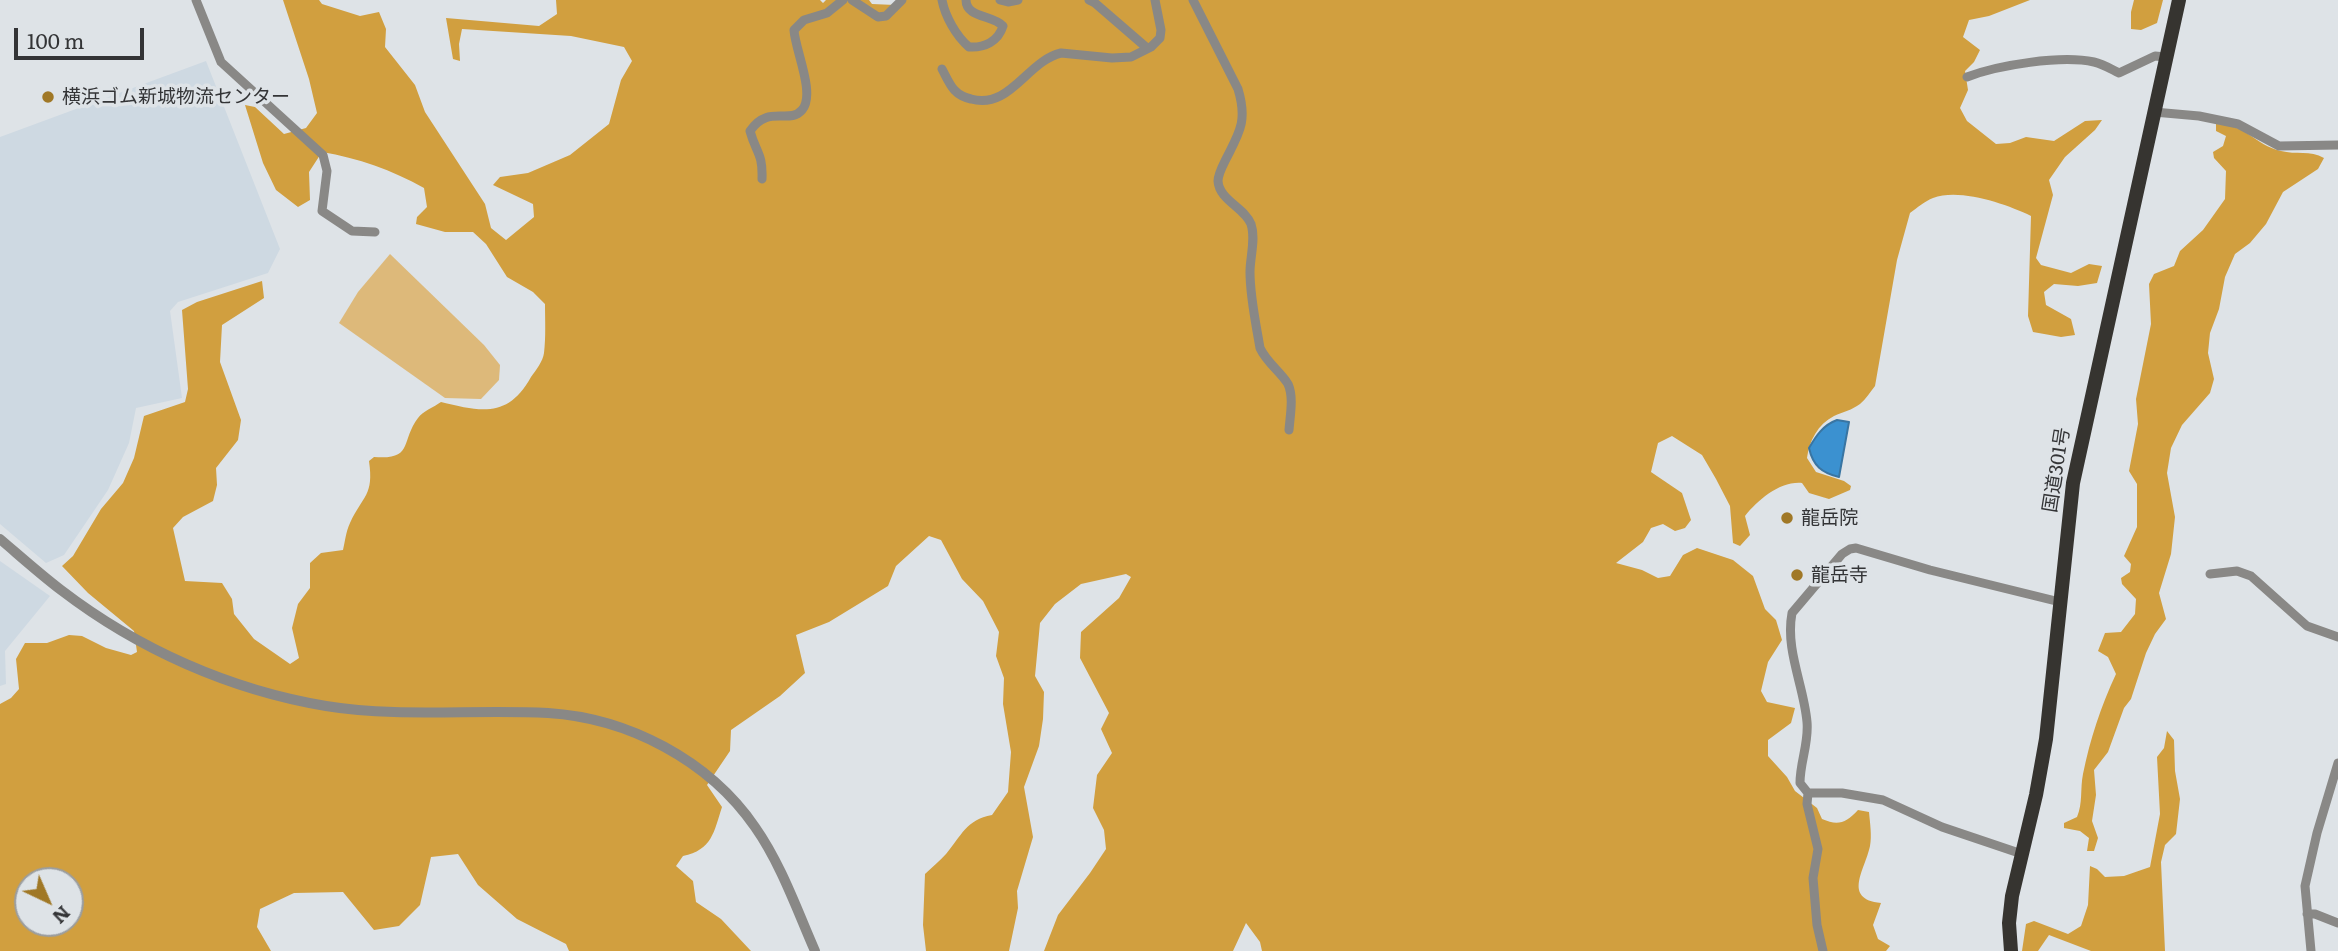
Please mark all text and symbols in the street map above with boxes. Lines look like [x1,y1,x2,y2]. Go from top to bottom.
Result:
scale bar [18,14,147,58]
text: 100 m [27,24,84,55]
place label: 横浜ゴム新城物流センター [62,86,290,108]
marker: 横浜ゴム新城物流センター [40,89,56,105]
street label: 国道301号 [2039,426,2075,514]
place label: 龍岳院 [1801,507,1858,529]
marker: 龍岳院 [1779,510,1795,526]
place label: 龍岳寺 [1811,564,1868,586]
marker: 龍岳寺 [1789,567,1805,583]
north arrow [14,867,84,937]
text: N [47,900,78,931]

